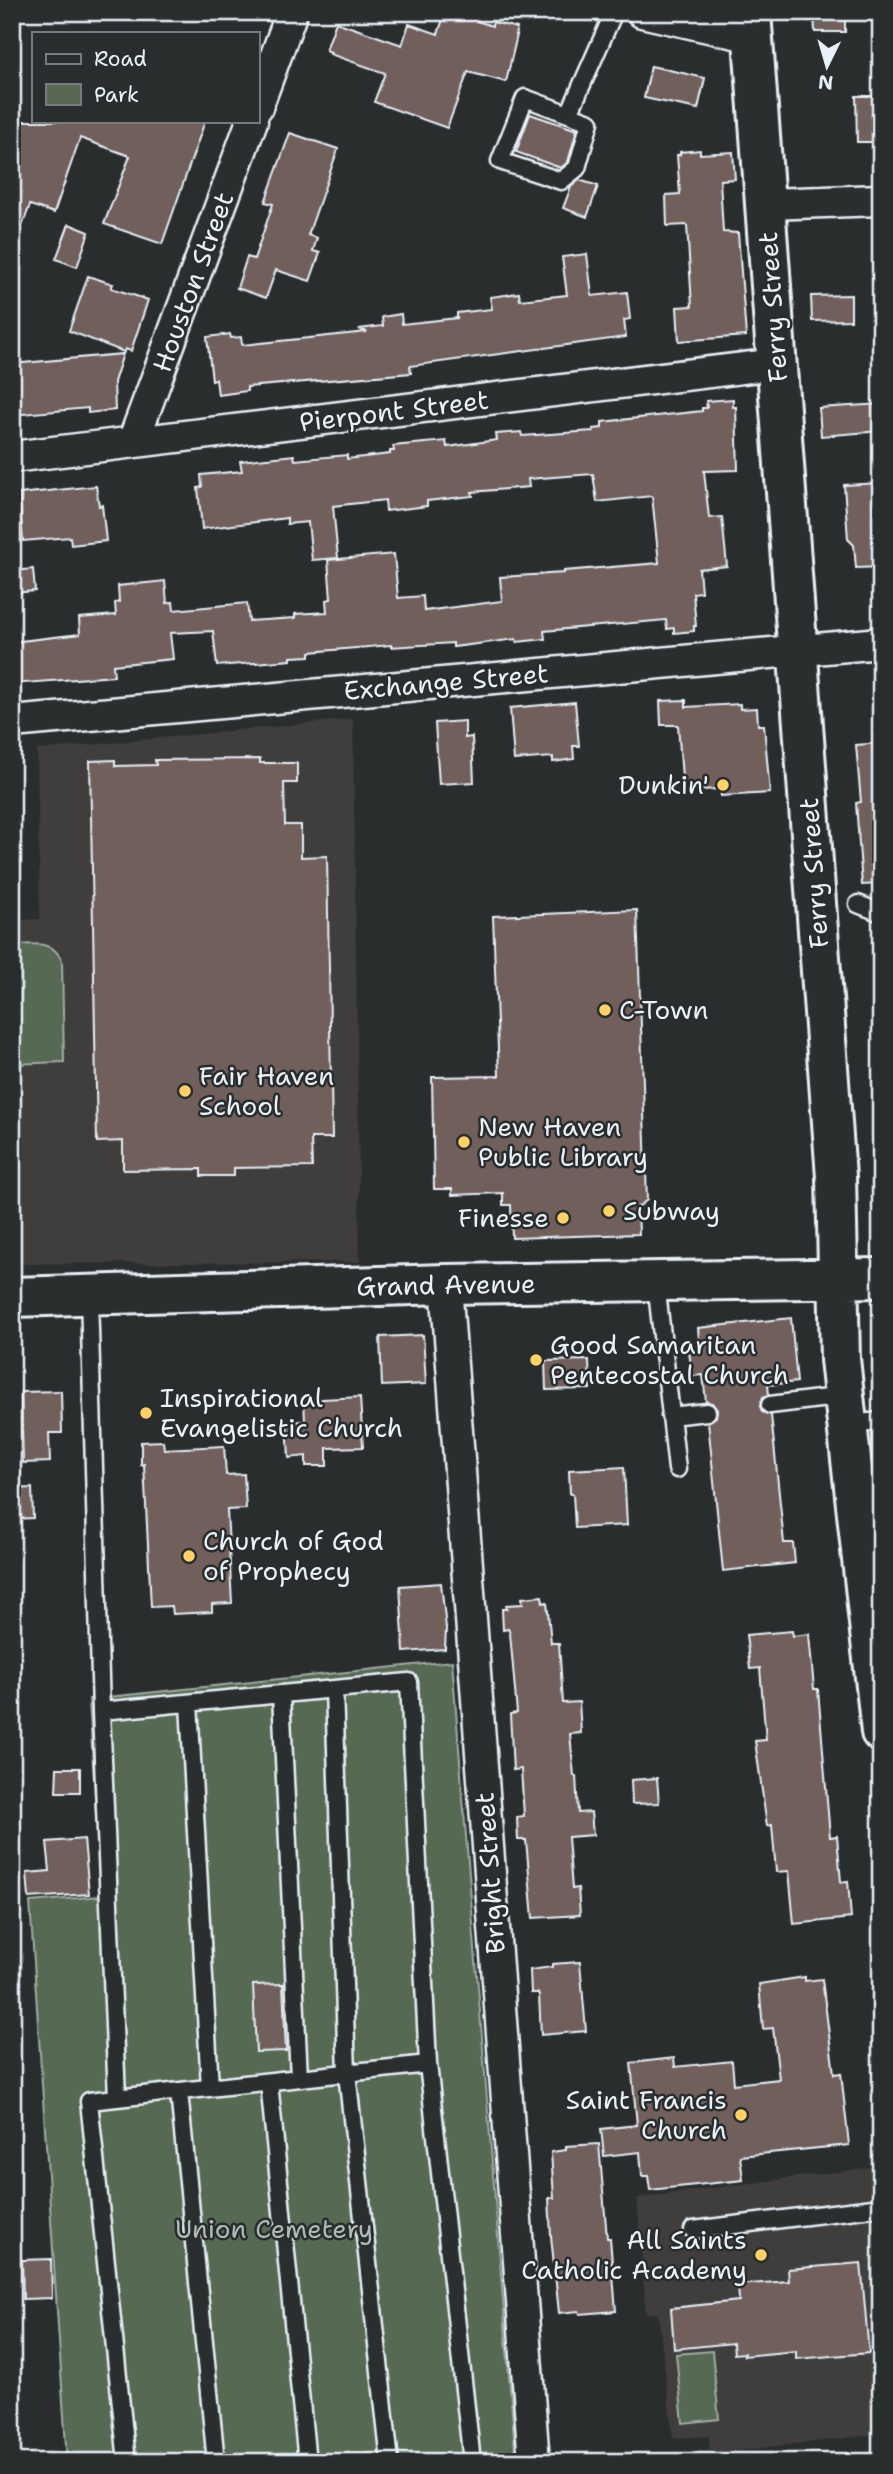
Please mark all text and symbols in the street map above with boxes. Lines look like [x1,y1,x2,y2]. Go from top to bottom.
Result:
legend [32,32,259,122]
north arrow [792,32,862,102]
text: Road [94,45,147,73]
text: N [817,69,834,96]
text: Park [94,81,139,109]
street label: Houston Street [144,187,241,377]
street label: Ferry Street [750,231,795,384]
street label: Pierpont Street [297,382,491,439]
street label: Exchange Street [342,655,550,708]
place label: Dunkin' [619,767,709,802]
marker: Dunkin' [715,777,731,793]
street label: Ferry Street [791,797,836,950]
place label: C-Town [619,992,708,1027]
marker: C-Town [597,1002,613,1018]
place label: Fair Haven School [199,1058,334,1123]
marker: Fair Haven School [177,1083,193,1099]
place label: New Haven Public Library [478,1109,648,1174]
marker: New Haven Public Library [456,1134,472,1150]
place label: Subway [623,1193,720,1228]
place label: Finesse [458,1200,549,1235]
marker: Subway [601,1203,617,1219]
marker: Finesse [555,1210,571,1226]
street label: Grand Avenue [356,1265,536,1304]
place label: Good Samaritan Pentecostal Church [550,1327,789,1392]
marker: Good Samaritan Pentecostal Church [528,1352,544,1368]
place label: Inspirational Evangelistic Church [160,1380,403,1445]
marker: Inspirational Evangelistic Church [138,1405,154,1421]
place label: Church of God of Prophecy [203,1523,384,1588]
marker: Church of God of Prophecy [181,1548,197,1564]
street label: Bright Street [466,1791,513,1955]
place label: Saint Francis Church [566,2082,727,2147]
marker: Saint Francis Church [733,2107,749,2123]
park label: Union Cemetery [175,2211,373,2246]
place label: All Saints Catholic Academy [521,2222,747,2287]
marker: All Saints Catholic Academy [753,2247,769,2263]

